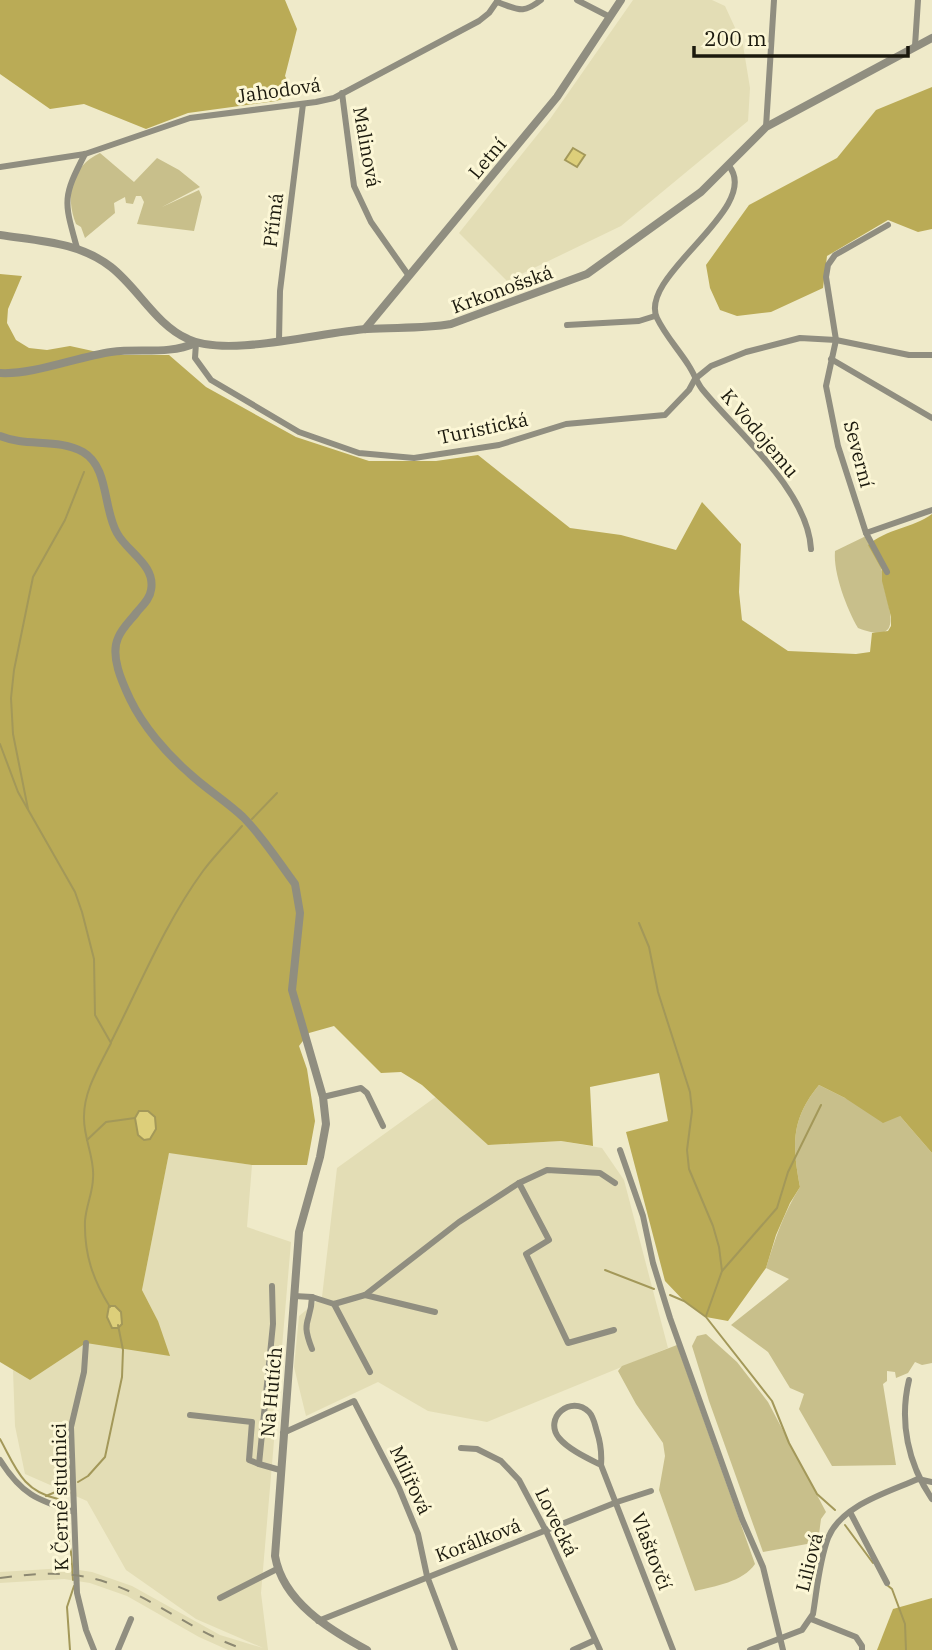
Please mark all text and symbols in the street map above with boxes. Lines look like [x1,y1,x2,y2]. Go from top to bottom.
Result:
scale bar [694,14,908,58]
text: 200 m [704,24,767,52]
street label: Jahodová [236,72,322,108]
street label: Malinová [348,105,386,189]
street label: Letní [463,133,511,183]
street label: Přímá [258,191,288,249]
street label: Krkonošská [448,260,556,318]
street label: K Vodojemu [716,384,804,482]
street label: Turistická [436,407,530,449]
street label: Severní [839,418,879,490]
street label: Na Hutích [255,1346,287,1438]
street label: K Černé studnici [47,1423,73,1571]
street label: Milířová [385,1442,437,1518]
street label: Lovecká [530,1484,584,1560]
street label: Vlaštovčí [626,1509,678,1593]
street label: Korálková [432,1513,524,1567]
street label: Liliová [790,1530,828,1594]

